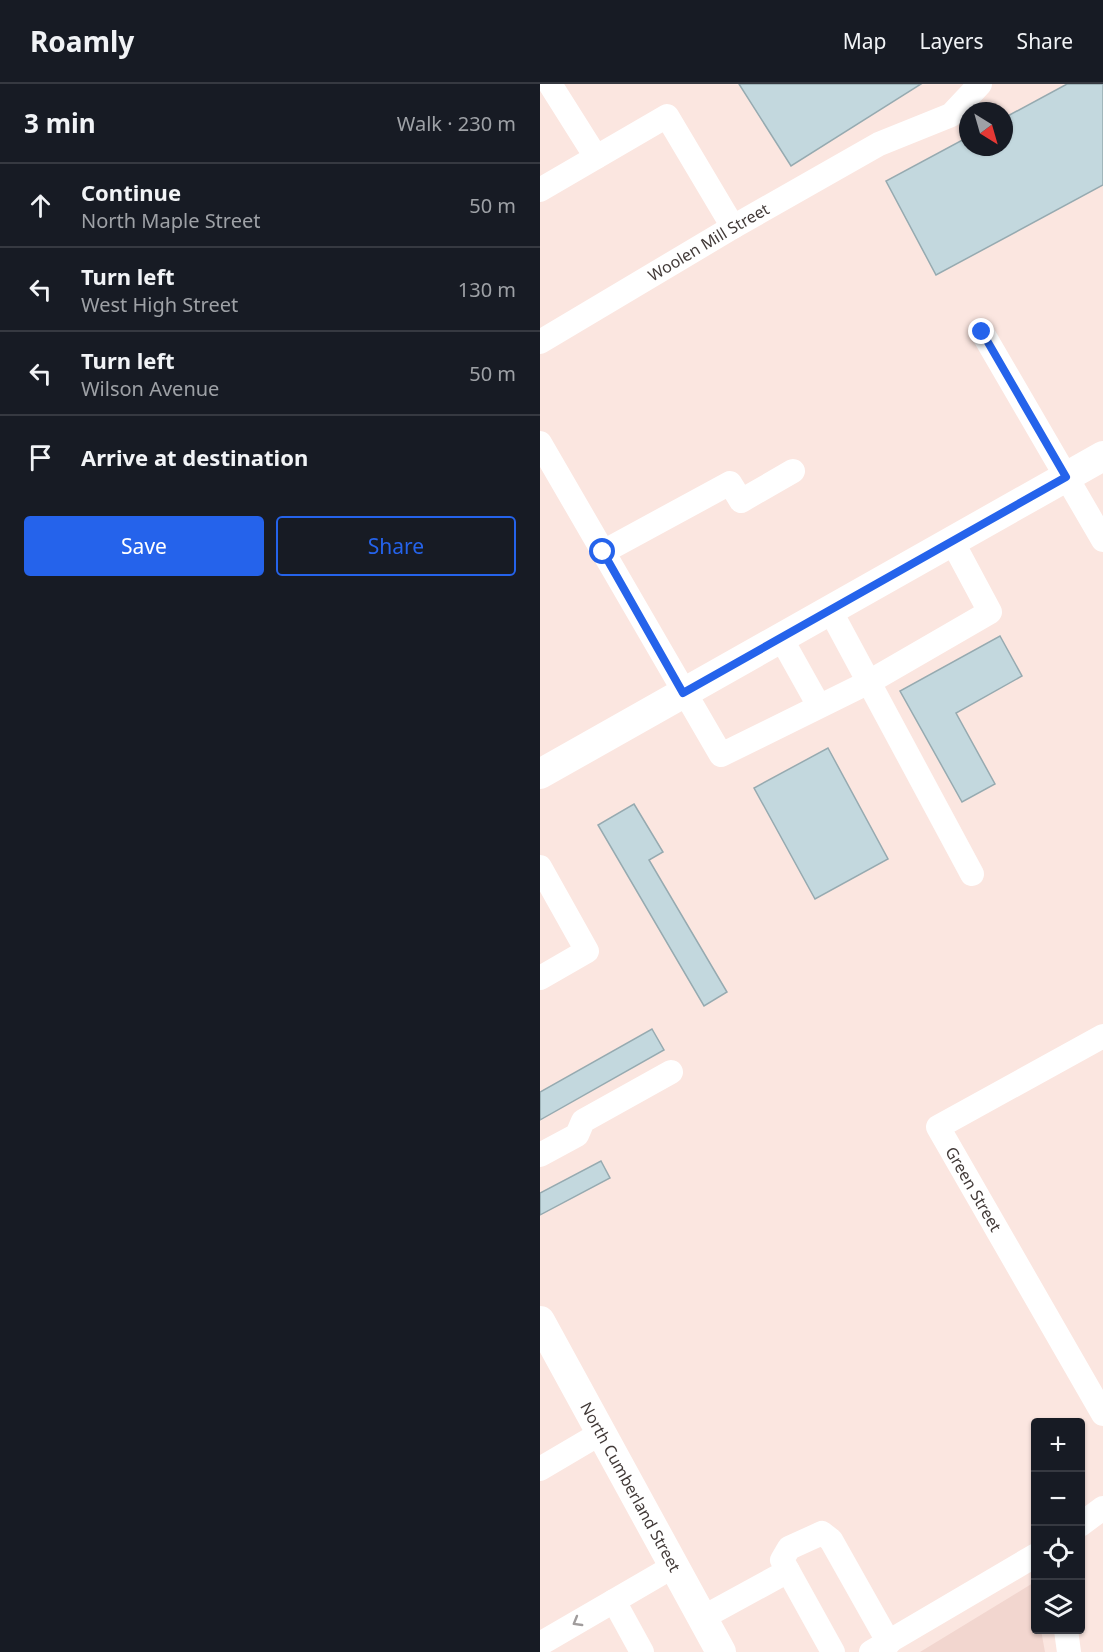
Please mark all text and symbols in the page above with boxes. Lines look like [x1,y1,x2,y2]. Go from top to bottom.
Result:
text: Roamly [30,22,134,60]
text: Map [843,27,887,55]
text: Layers [920,27,984,55]
text: Share [1017,27,1073,55]
north arrow [959,102,1013,156]
text: 3 min [24,105,96,141]
text: Walk · 230 m [397,110,516,137]
text: Continue [81,177,181,207]
icon: ahead [24,189,57,222]
text: 50 m [469,192,516,219]
street label: Woolen Mill Street [644,198,773,286]
text: North Maple Street [81,207,260,234]
text: Turn left [81,261,175,291]
icon: left [24,273,57,306]
text: 130 m [458,276,516,303]
text: West High Street [81,291,238,318]
route end [968,318,994,344]
text: Turn left [81,345,175,375]
icon: left [24,357,57,390]
text: 50 m [469,360,516,387]
text: Wilson Avenue [81,375,219,402]
icon: arrive [24,441,57,474]
text: Arrive at destination [81,442,308,472]
button: Save [24,516,264,576]
button: Share [276,516,516,576]
route start [589,538,615,564]
street label: Green Street [941,1142,1007,1236]
street label: North Cumberland Street [575,1398,686,1576]
map controls [1031,1418,1085,1634]
button: + [1031,1418,1085,1472]
button: − [1031,1472,1085,1526]
button: locate [1031,1526,1085,1580]
button: layers [1031,1580,1085,1634]
one-way arrow [573,1615,583,1627]

